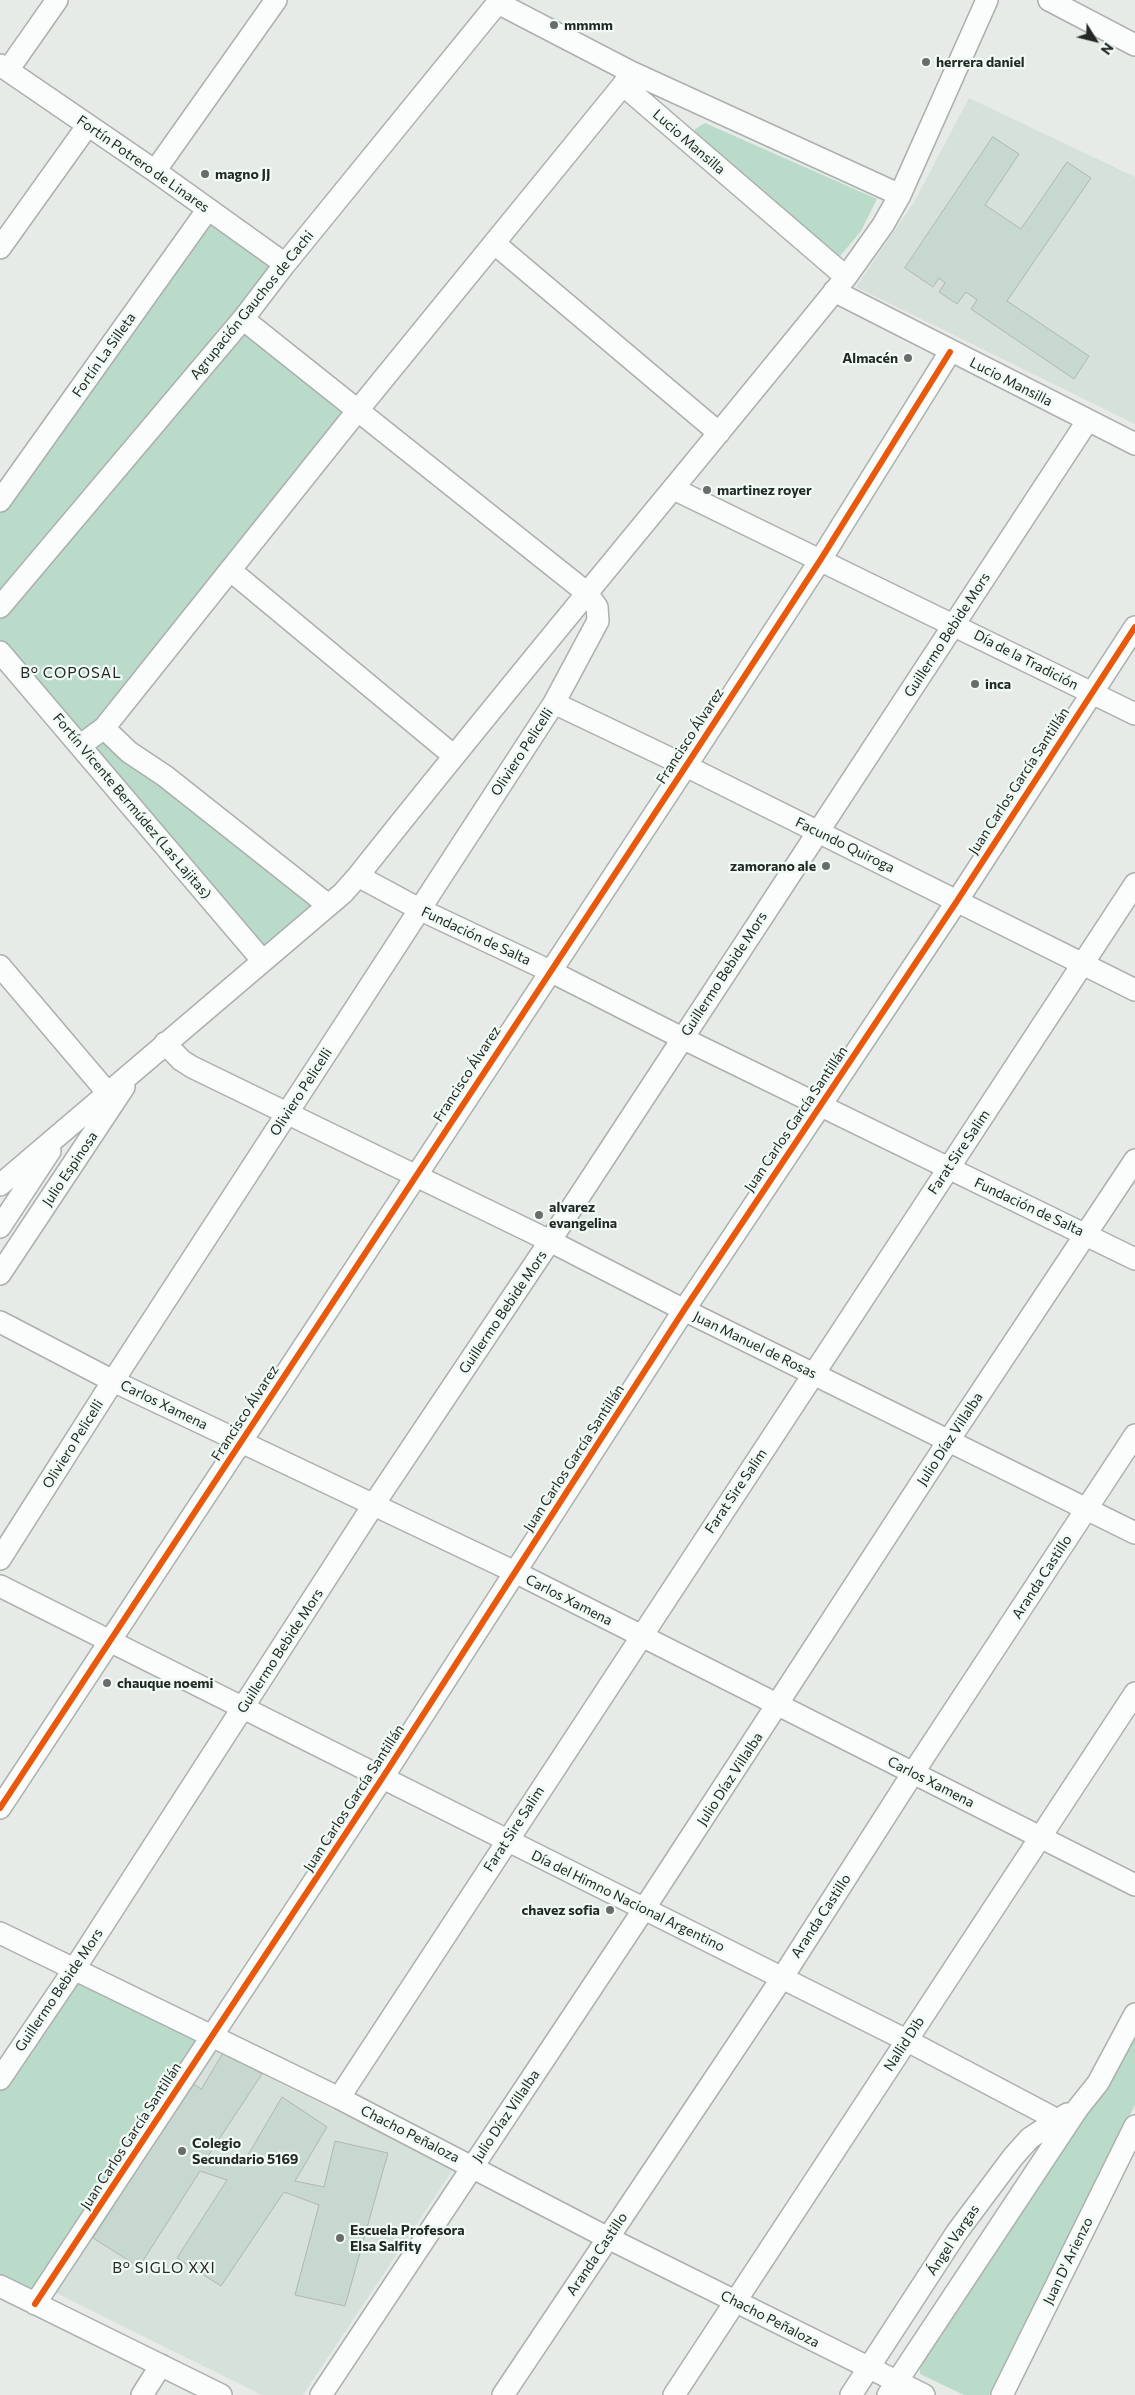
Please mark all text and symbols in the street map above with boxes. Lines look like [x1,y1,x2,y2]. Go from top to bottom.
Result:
north arrow [1070,15,1120,65]
place label: mmmm [564,17,613,33]
marker: mmmm [548,19,560,31]
text: N [1098,40,1118,58]
place label: herrera daniel [936,54,1025,70]
marker: herrera daniel [920,56,932,68]
street label: Lucio Mansilla [649,106,729,178]
street label: Fortín Potrero de Linares [74,112,212,216]
place label: magno JJ [215,166,270,182]
marker: magno JJ [199,168,211,180]
street label: Agrupación Gauchos de Cachi [187,227,317,383]
street label: Fortín La Silleta [69,310,139,400]
place label: Almacén [842,350,898,366]
marker: Almacén [902,352,914,364]
street label: Lucio Mansilla [967,354,1055,410]
place label: martinez royer [717,482,812,498]
marker: martinez royer [701,484,713,496]
street label: Guillermo Bebide Mors [900,570,994,700]
street label: Día de la Tradición [971,626,1081,694]
district label: B° COPOSAL [19,664,123,682]
place label: inca [985,676,1011,692]
marker: inca [969,678,981,690]
street label: Francisco Álvarez [653,685,727,787]
street label: Juan Carlos García Santillán [965,704,1073,858]
street label: Oliviero Pelicelli [487,705,557,799]
street label: Fortín Vicente Bermúdez (Las Lajitas) [49,710,215,902]
street label: Facundo Quiroga [793,814,897,876]
place label: zamorano ale [730,858,816,874]
marker: zamorano ale [820,860,832,872]
street label: Fundación de Salta [419,903,533,969]
street label: Guillermo Bebide Mors [677,909,771,1039]
street label: Francisco Álvarez [430,1023,504,1125]
street label: Juan Carlos García Santillán [741,1043,851,1195]
street label: Oliviero Pelicelli [266,1045,336,1139]
street label: Farat Sire Salim [925,1107,993,1197]
street label: Julio Espinosa [39,1128,101,1210]
street label: Fundación de Salta [972,1174,1086,1240]
place label: alvarez evangelina [549,1199,617,1232]
marker: alvarez evangelina [533,1209,545,1221]
street label: Guillermo Bebide Mors [456,1247,550,1377]
street label: Juan Manuel de Rosas [691,1308,819,1382]
street label: Francisco Álvarez [208,1362,282,1464]
street label: Carlos Xamena [118,1377,210,1433]
street label: Juan Carlos García Santillán [520,1381,628,1535]
street label: Julio Díaz Villalba [914,1389,986,1489]
street label: Oliviero Pelicelli [39,1397,107,1491]
street label: Farat Sire Salim [702,1446,770,1536]
street label: Aranda Castillo [1009,1532,1075,1622]
street label: Carlos Xamena [523,1571,615,1629]
street label: Guillermo Bebide Mors [233,1586,327,1716]
place label: chauque noemi [117,1675,213,1691]
marker: chauque noemi [101,1677,113,1689]
street label: Juan Carlos García Santillán [300,1721,408,1875]
street label: Julio Díaz Villalba [694,1729,766,1829]
street label: Carlos Xamena [885,1753,977,1811]
street label: Farat Sire Salim [480,1783,548,1875]
street label: Día del Himno Nacional Argentino [529,1847,727,1955]
street label: Aranda Castillo [788,1871,854,1961]
place label: chavez sofia [522,1902,600,1918]
marker: chavez sofia [604,1904,616,1916]
street label: Guillermo Bebide Mors [12,1925,106,2055]
street label: Nallid Dib [880,2014,928,2074]
street label: Juan Carlos García Santillán [77,2059,185,2213]
street label: Julio Díaz Villalba [469,2067,543,2165]
street label: Chacho Peñaloza [358,2102,462,2166]
place label: Colegio Secundario 5169 [192,2135,298,2168]
marker: Colegio Secundario 5169 [176,2145,188,2157]
street label: Ángel Vargas [923,2201,983,2279]
street label: Aranda Castillo [563,2209,631,2299]
street label: Juan D' Arienzo [1040,2214,1096,2308]
place label: Escuela Profesora Elsa Salfity [350,2222,465,2254]
marker: Escuela Profesora Elsa Salfity [334,2232,346,2244]
district label: B° SIGLO XXI [111,2259,217,2277]
street label: Chacho Peñaloza [718,2287,822,2351]

